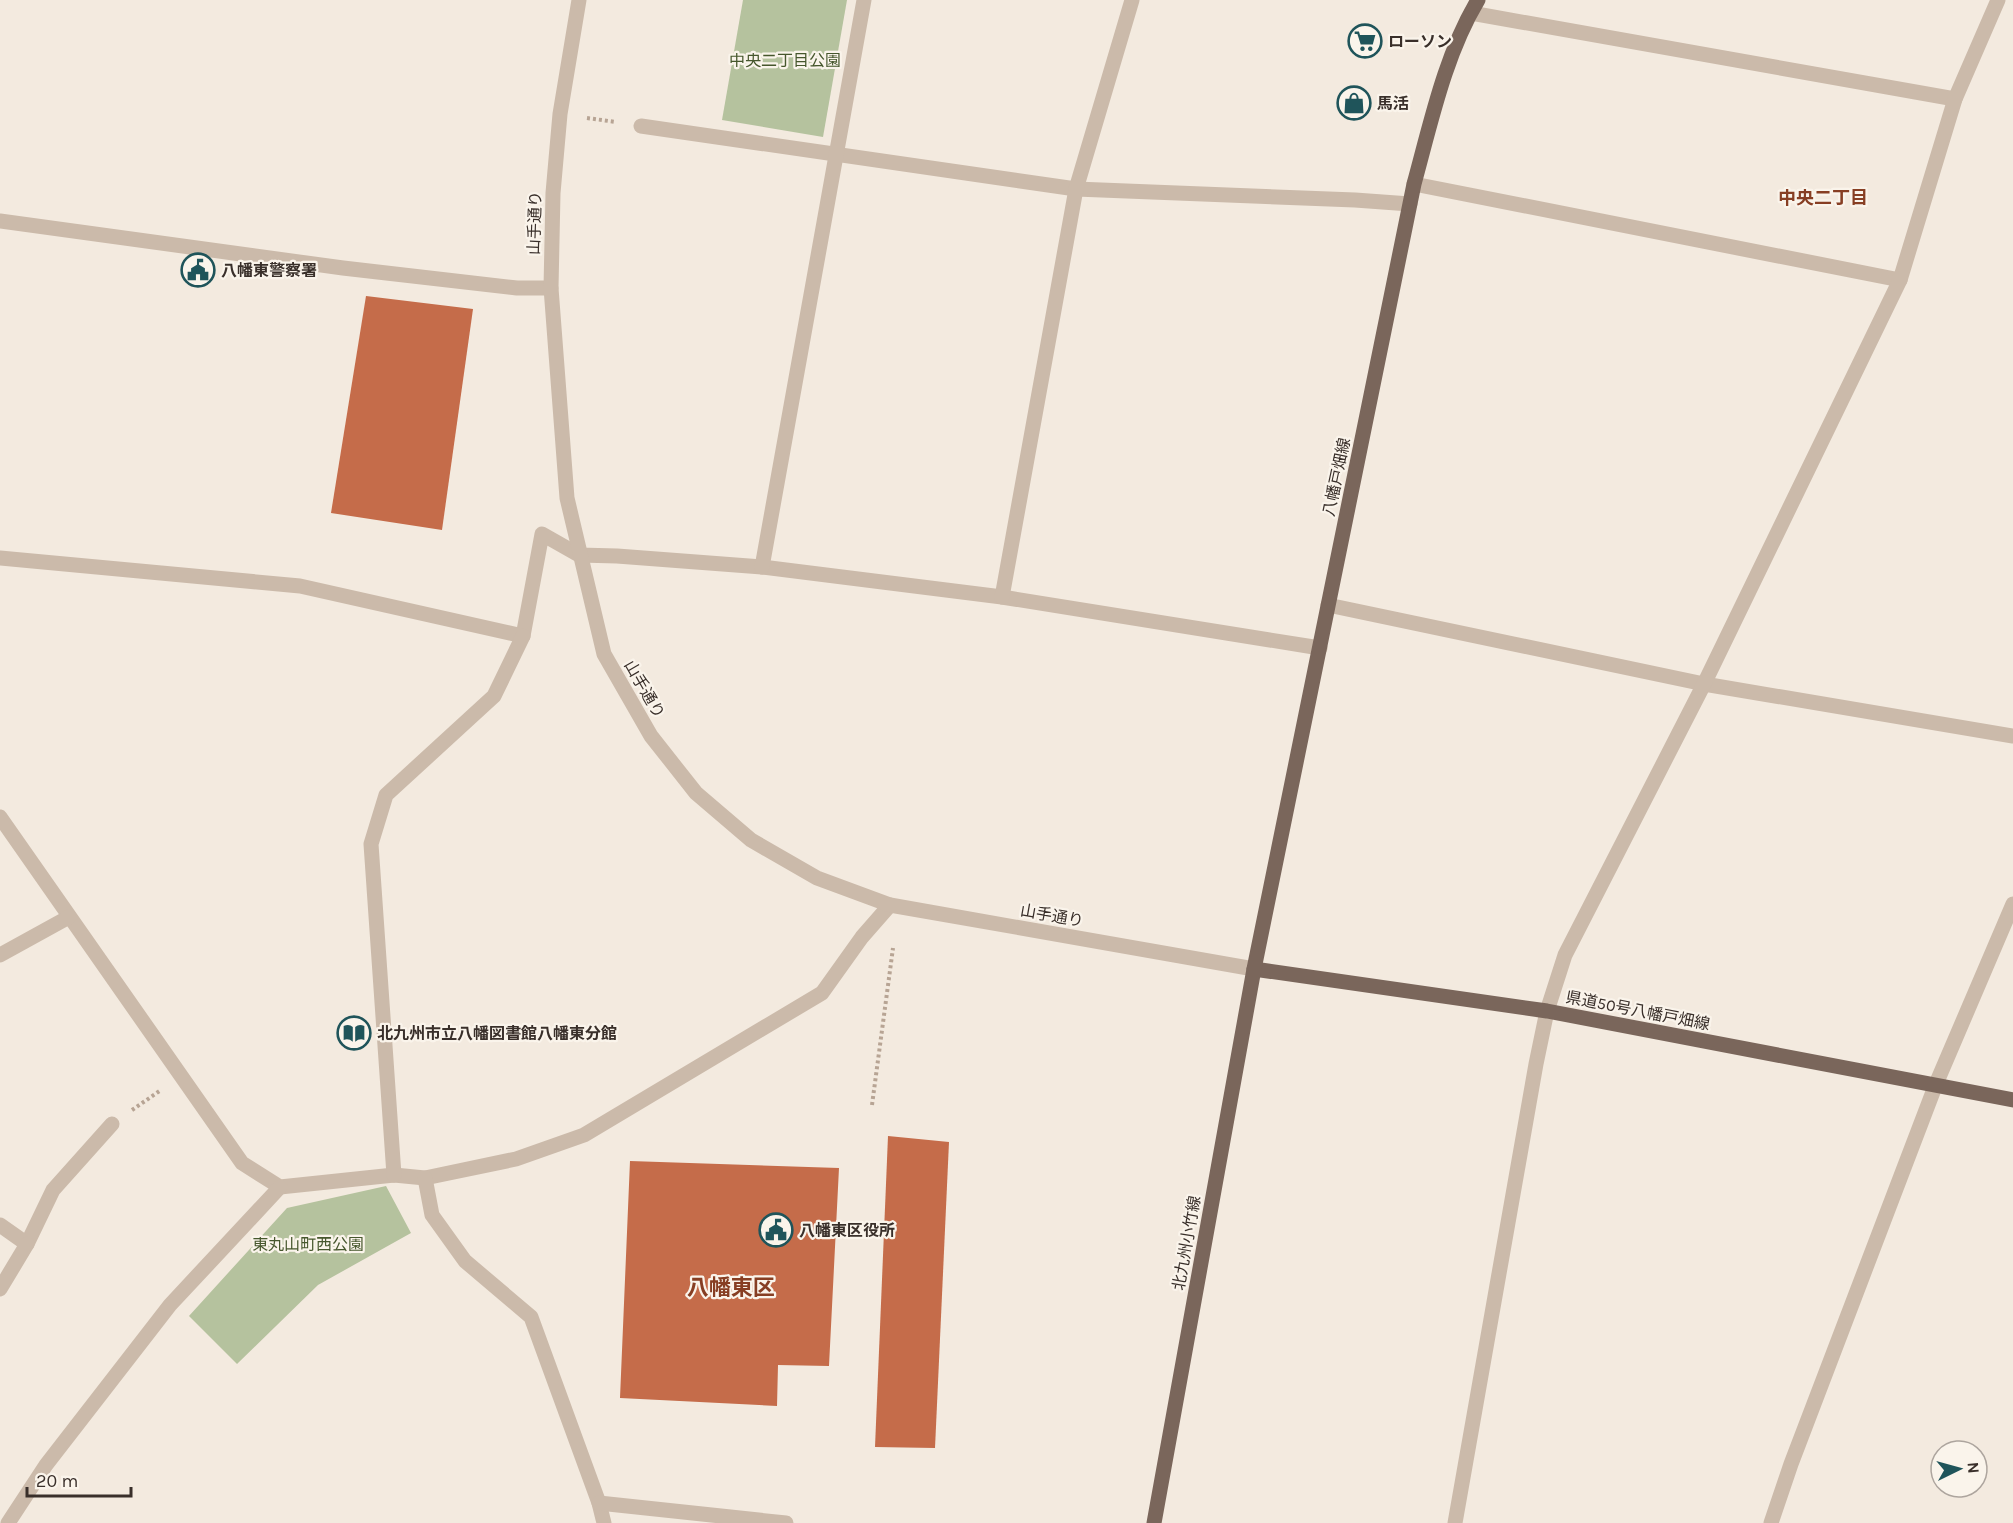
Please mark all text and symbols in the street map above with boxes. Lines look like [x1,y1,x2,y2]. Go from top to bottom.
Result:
supermarket icon: ローソン [1347,23,1383,59]
place label: ローソン [1388,32,1452,51]
park label: 中央二丁目公園 [729,51,841,70]
shop icon: 馬活 [1336,85,1372,121]
place label: 馬活 [1377,94,1409,113]
district label: 中央二丁目 [1778,187,1868,209]
street label: 山手通り [524,191,545,255]
public building icon: 八幡東警察署 [180,252,216,288]
place label: 八幡東警察署 [221,261,317,280]
street label: 八幡戸畑線 [1319,436,1354,518]
street label: 山手通り [620,657,669,722]
street label: 山手通り [1019,901,1085,930]
street label: 県道50号八幡戸畑線 [1564,987,1712,1034]
library icon: 北九州市立八幡図書館八幡東分館 [336,1015,372,1051]
place label: 北九州市立八幡図書館八幡東分館 [377,1024,617,1043]
street label: 北九州小竹線 [1169,1194,1204,1292]
public building icon: 八幡東区役所 [758,1212,794,1248]
place label: 八幡東区役所 [799,1221,895,1240]
park label: 東丸山町西公園 [252,1235,364,1254]
district label: 八幡東区 [687,1275,775,1301]
north arrow [1929,1439,1989,1499]
scale bar [27,1460,130,1498]
text: N [1963,1461,1983,1474]
text: 20 m [36,1470,78,1492]

